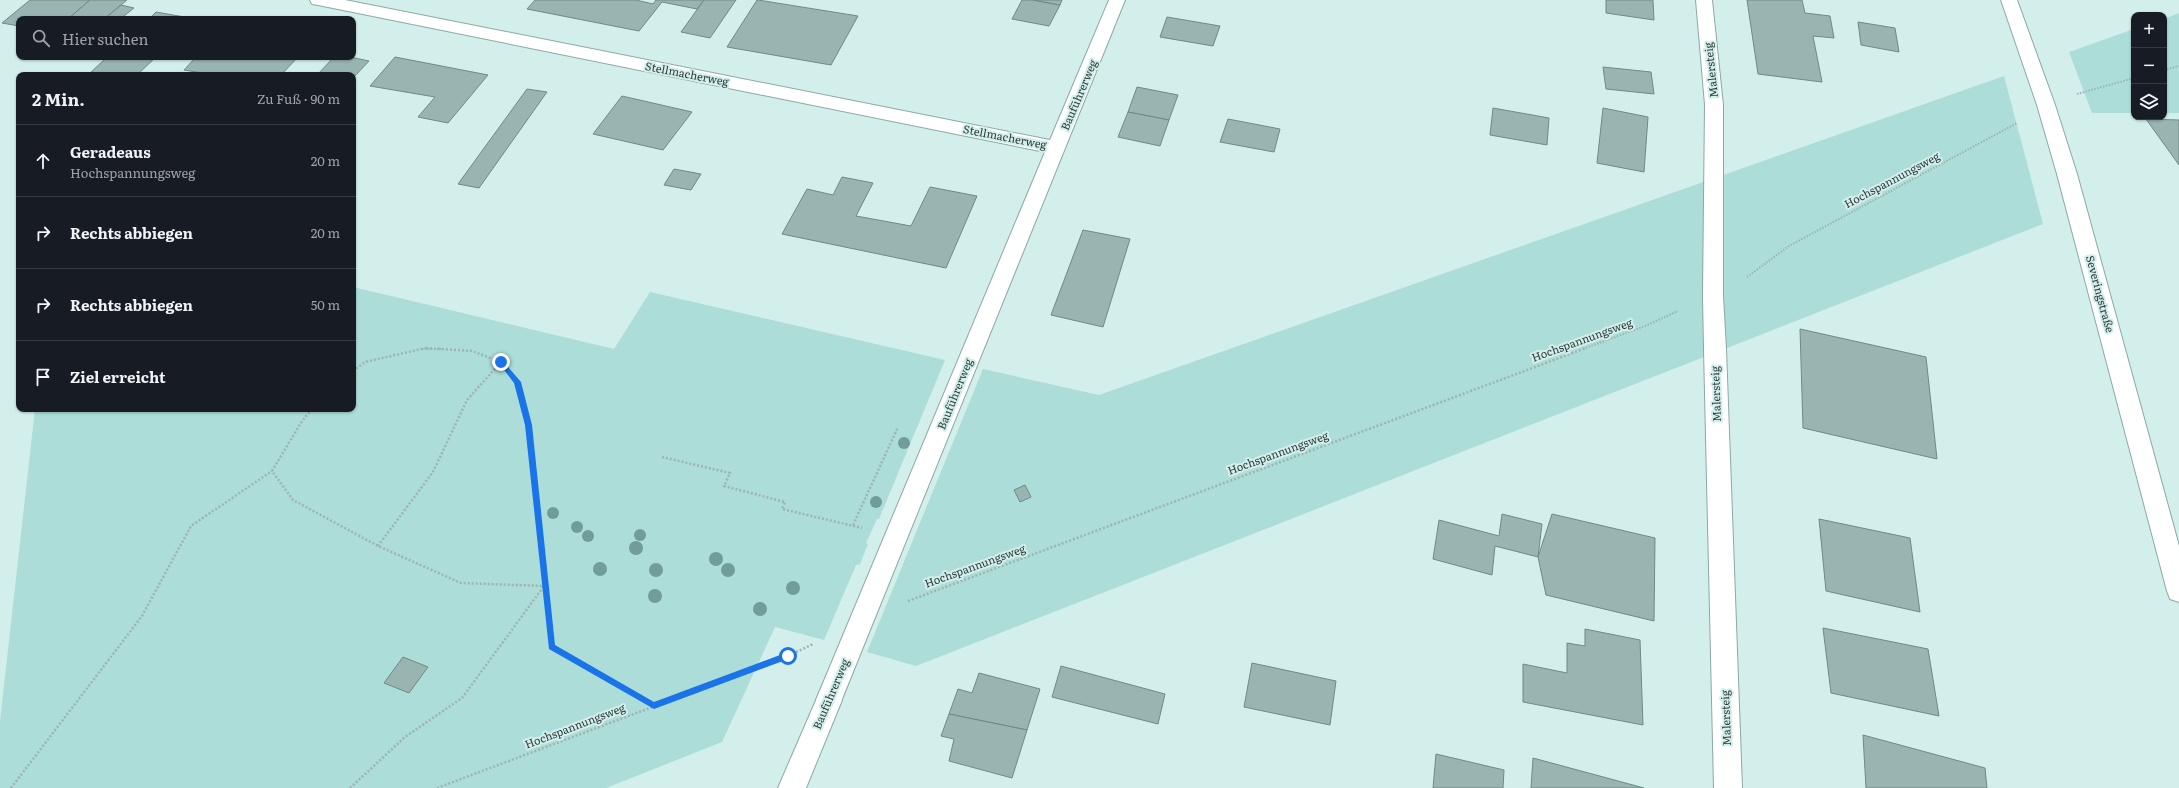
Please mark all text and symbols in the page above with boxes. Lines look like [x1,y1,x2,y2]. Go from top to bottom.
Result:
map controls [2131,12,2167,120]
button: + [2131,12,2167,48]
search box [16,16,356,60]
icon: search [30,27,52,49]
text: Hier suchen [62,27,148,50]
street label: Malersteig [1699,41,1721,99]
button: − [2131,48,2167,84]
street label: Bauführerweg [1056,56,1100,132]
street label: Stellmacherweg [644,57,731,89]
button: layers [2131,84,2167,120]
text: 2 Min. [32,86,85,111]
text: Zu Fuß · 90 m [257,89,340,108]
street label: Stellmacherweg [962,120,1049,152]
text: Geradeaus [70,140,151,163]
street label: Hochspannungsweg [1841,147,1943,211]
icon: ahead [32,150,54,172]
text: 20 m [311,151,340,170]
text: Hochspannungsweg [70,163,196,182]
text: Rechts abbiegen [70,221,193,244]
icon: right [32,222,54,244]
text: 20 m [311,223,340,242]
street label: Severingstraße [2083,253,2119,334]
text: Rechts abbiegen [70,293,193,316]
icon: right [32,294,54,316]
text: 50 m [311,295,340,314]
street label: Hochspannungsweg [1529,313,1635,365]
route end [492,353,510,371]
street label: Bauführerweg [933,355,976,432]
text: Ziel erreicht [70,365,165,388]
street label: Malersteig [1706,365,1724,422]
icon: arrive [32,366,54,388]
street label: Hochspannungsweg [1225,426,1331,478]
street label: Hochspannungsweg [922,539,1028,591]
route start [779,647,797,665]
street label: Bauführerweg [808,655,852,731]
street label: Malersteig [1716,689,1734,746]
street label: Hochspannungsweg [522,698,628,752]

